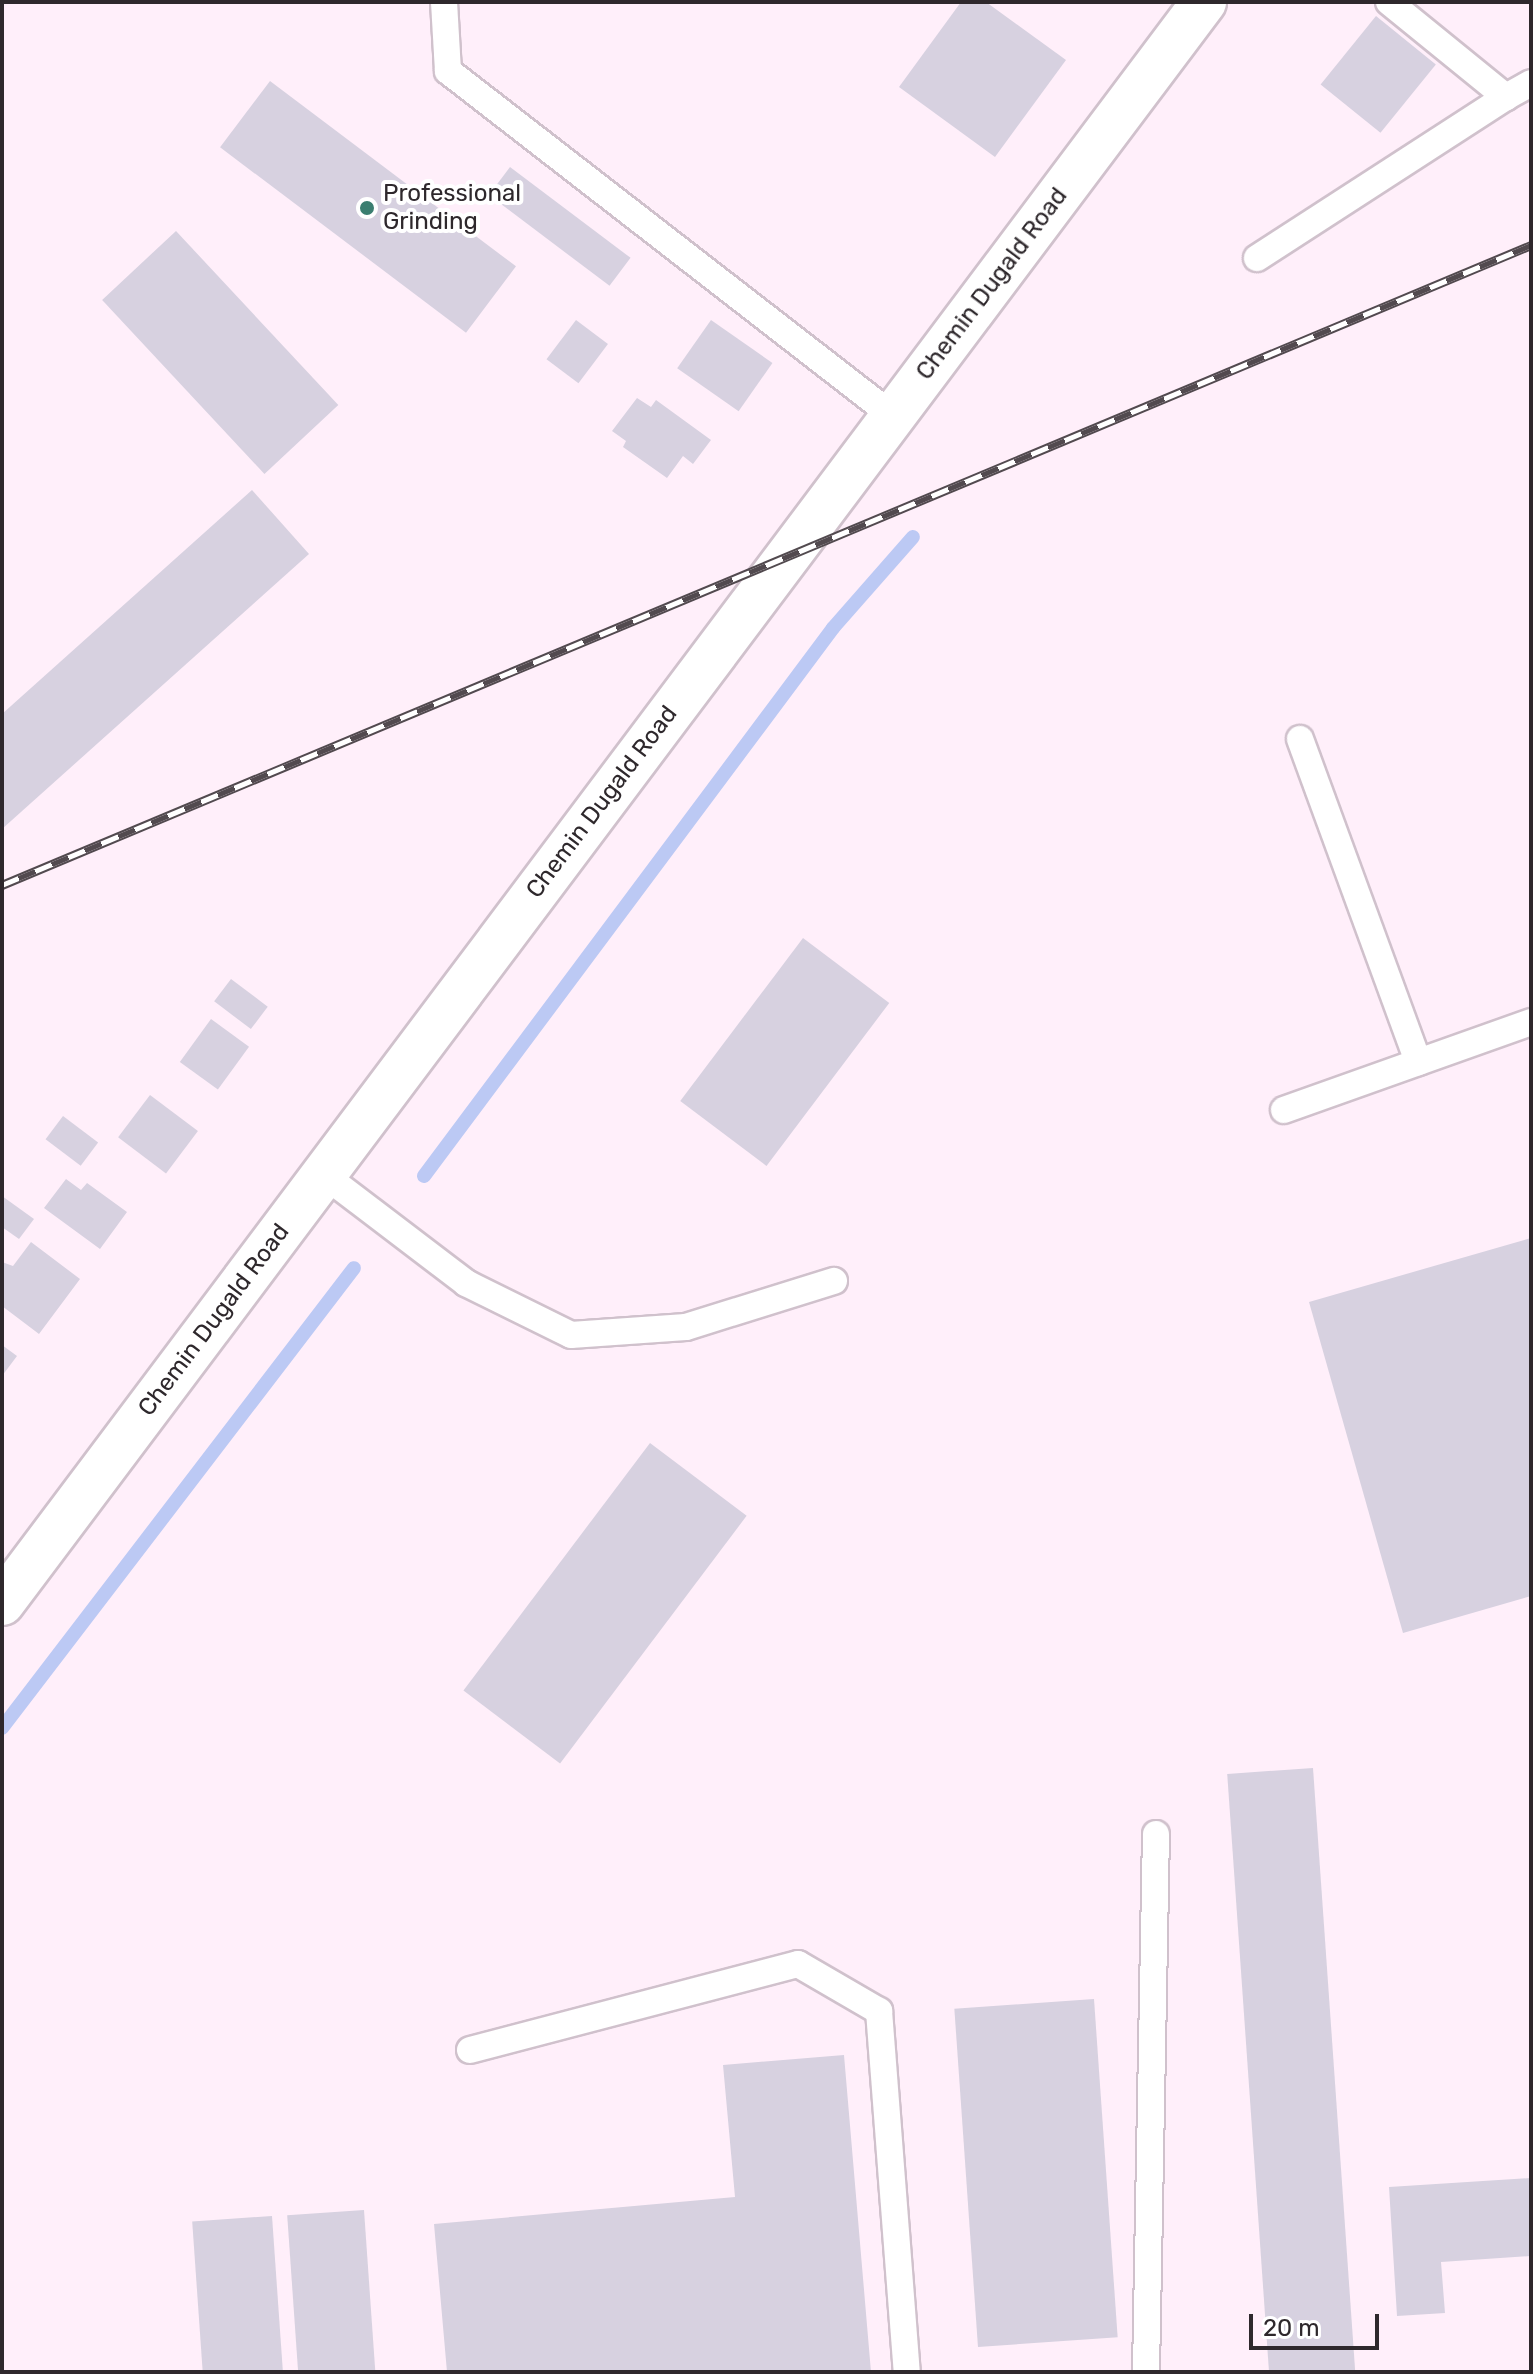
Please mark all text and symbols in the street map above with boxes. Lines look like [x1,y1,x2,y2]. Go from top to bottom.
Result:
place label: Professional Grinding [383,180,521,236]
street label: Chemin Dugald Road [910,182,1074,386]
marker: Professional Grinding [358,199,376,217]
street label: Chemin Dugald Road [520,700,684,904]
street label: Chemin Dugald Road [132,1218,296,1422]
scale bar [1253,2298,1383,2348]
text: 20 m [1263,2314,1320,2342]

